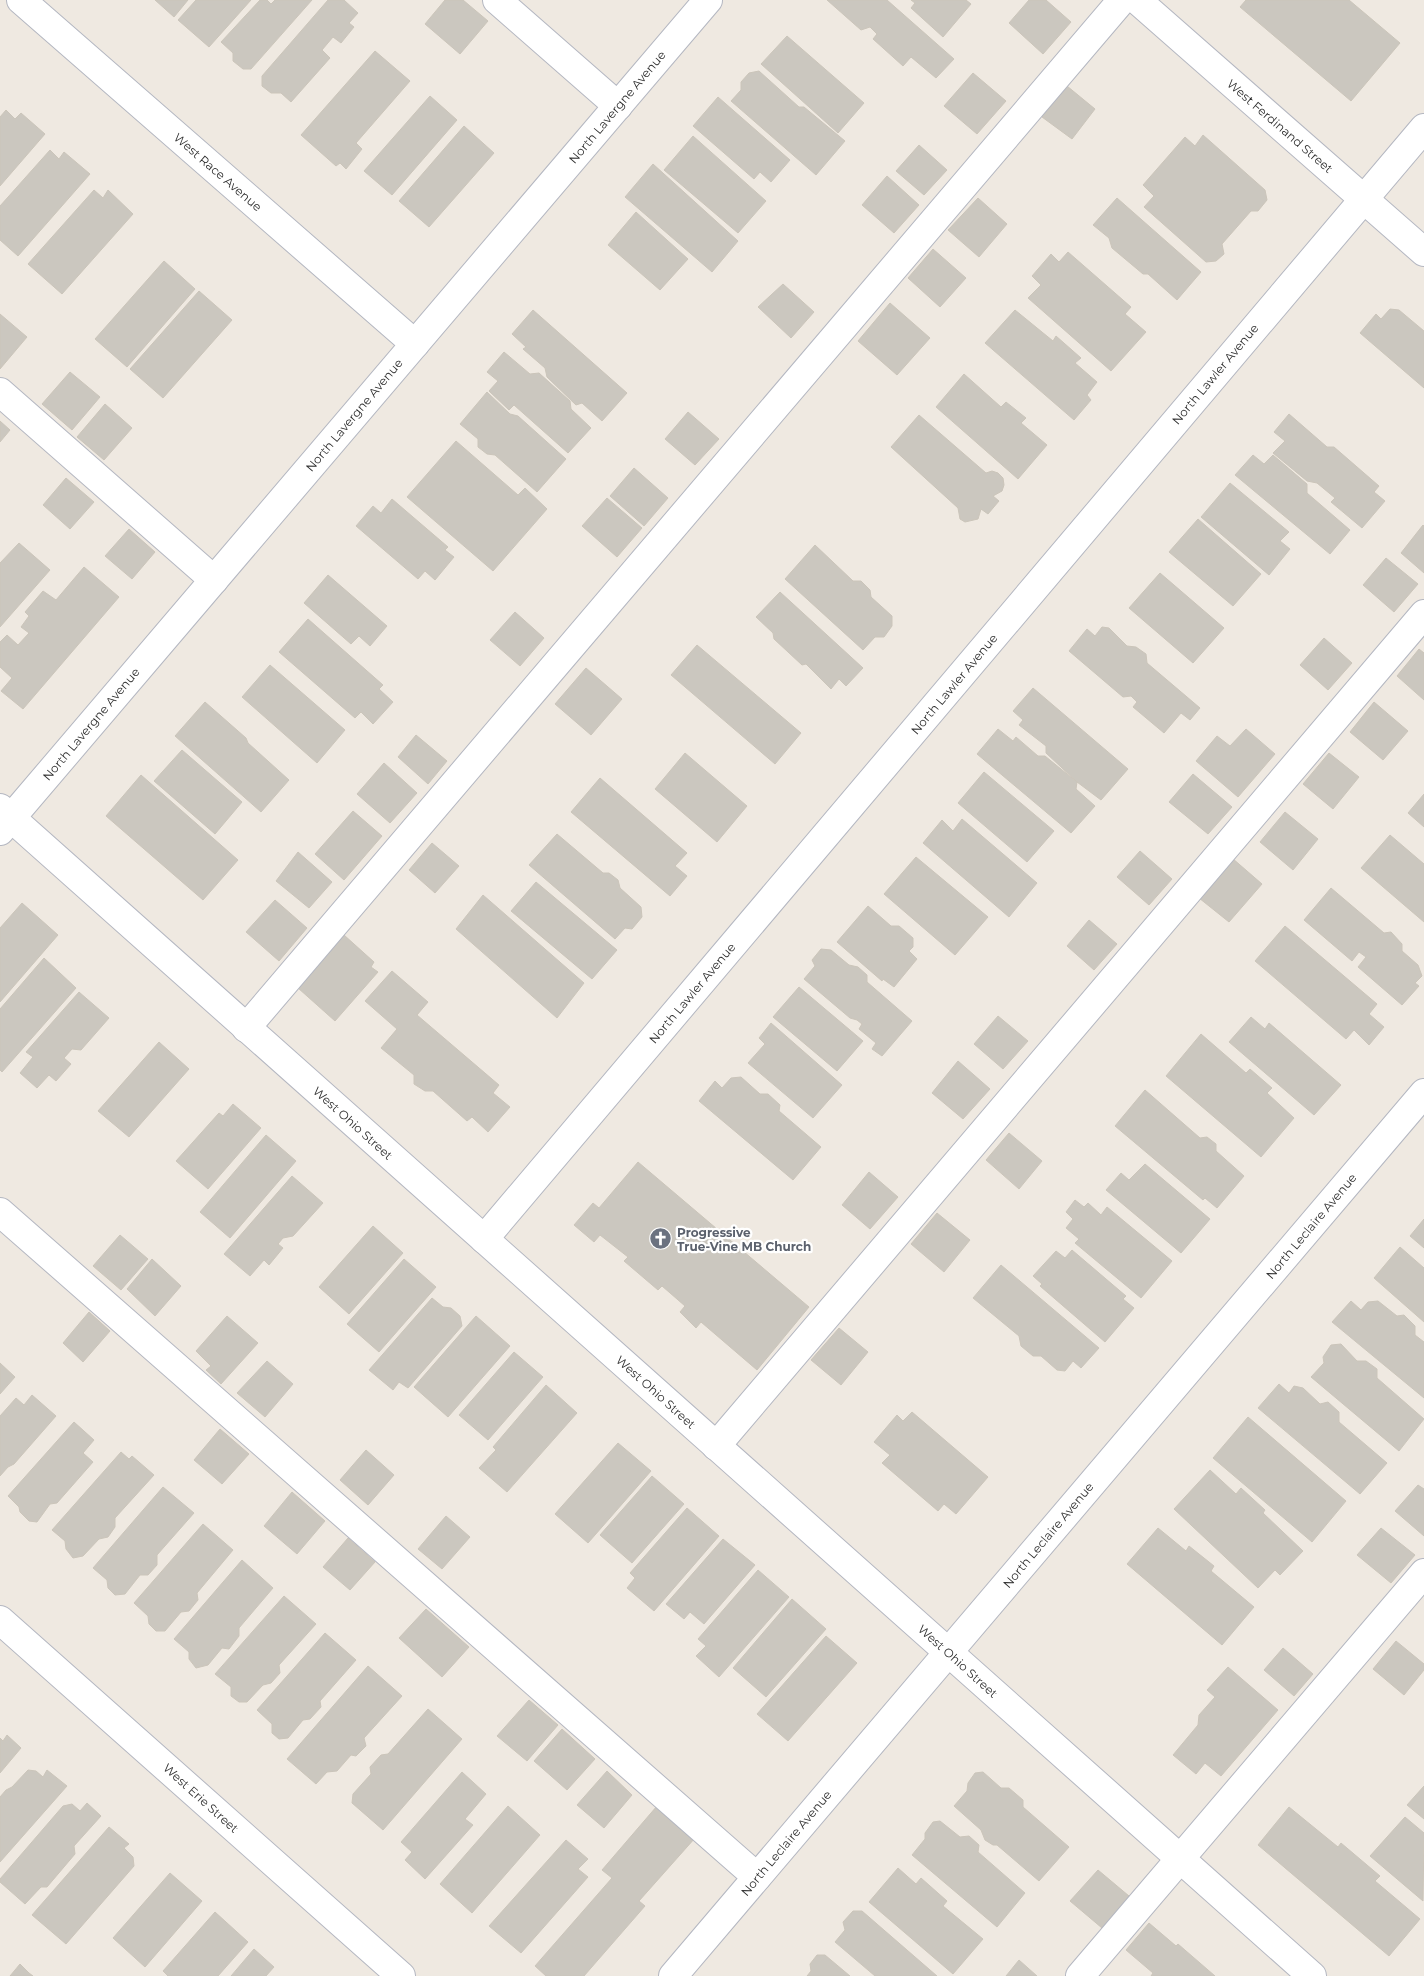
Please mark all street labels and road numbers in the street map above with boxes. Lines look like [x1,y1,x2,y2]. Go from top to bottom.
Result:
street label: North Lavergne Avenue [565,48,669,166]
street label: West Ferdinand Street [1224,76,1336,176]
street label: West Race Avenue [171,130,265,214]
street label: North Lawler Avenue [1169,321,1261,427]
street label: North Lavergne Avenue [302,356,406,474]
street label: North Lawler Avenue [908,631,1000,737]
street label: North Lavergne Avenue [39,665,143,783]
street label: North Lawler Avenue [646,940,738,1046]
street label: West Ohio Street [310,1083,396,1163]
street label: North Leclaire Avenue [1262,1170,1360,1282]
street label: West Ohio Street [613,1352,699,1432]
street label: North Leclaire Avenue [999,1479,1097,1591]
street label: West Ohio Street [915,1621,1001,1701]
street label: West Erie Street [160,1760,242,1836]
street label: North Leclaire Avenue [737,1787,835,1899]

